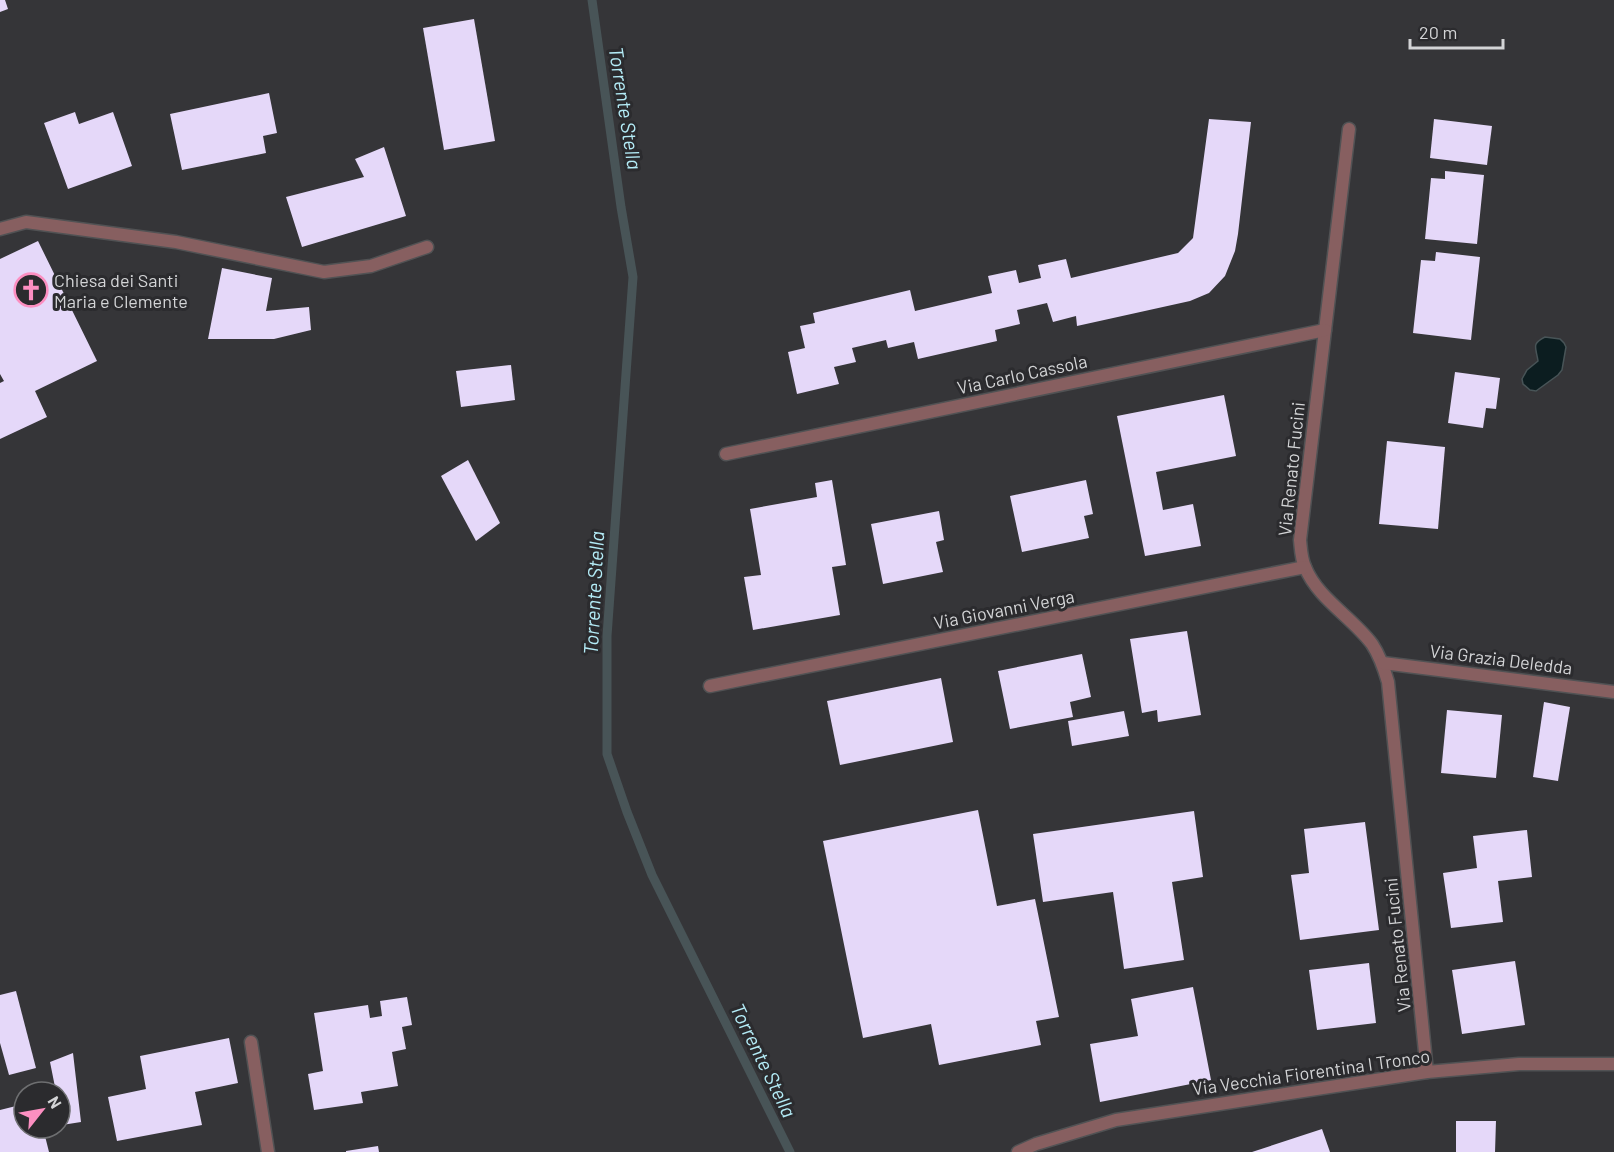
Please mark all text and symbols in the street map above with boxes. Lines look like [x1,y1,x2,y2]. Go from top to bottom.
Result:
scale bar [1410,12,1503,50]
text: 20 m [1419,21,1457,43]
water label: Torrente Stella [604,45,648,171]
place label: Chiesa dei Santi Maria e Clemente [54,269,188,312]
church icon: Chiesa dei Santi Maria e Clemente [13,272,49,308]
street label: Via Carlo Cassola [955,349,1089,399]
street label: Via Renato Fucini [1273,401,1309,537]
water label: Torrente Stella [578,530,608,656]
street label: Via Giovanni Verga [932,585,1076,633]
street label: Via Grazia Deledda [1428,639,1574,679]
street label: Via Renato Fucini [1379,877,1415,1013]
water label: Torrente Stella [726,999,802,1121]
street label: Via Vecchia Fiorentina I Tronco [1191,1044,1431,1100]
north arrow [12,1080,72,1140]
text: N [44,1093,66,1111]

